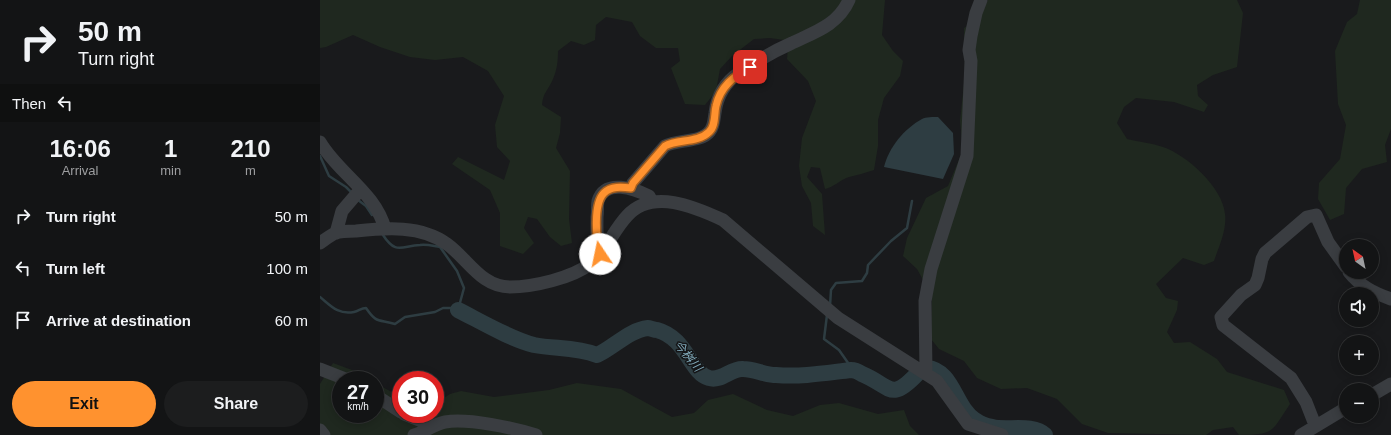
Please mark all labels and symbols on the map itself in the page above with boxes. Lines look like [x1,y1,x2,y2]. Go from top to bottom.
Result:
pin [733,50,767,84]
position arrow [579,233,621,275]
north arrow [1339,239,1379,279]
water label: 今桝川 [671,338,706,376]
speed limit sign: 30 [392,371,444,423]

